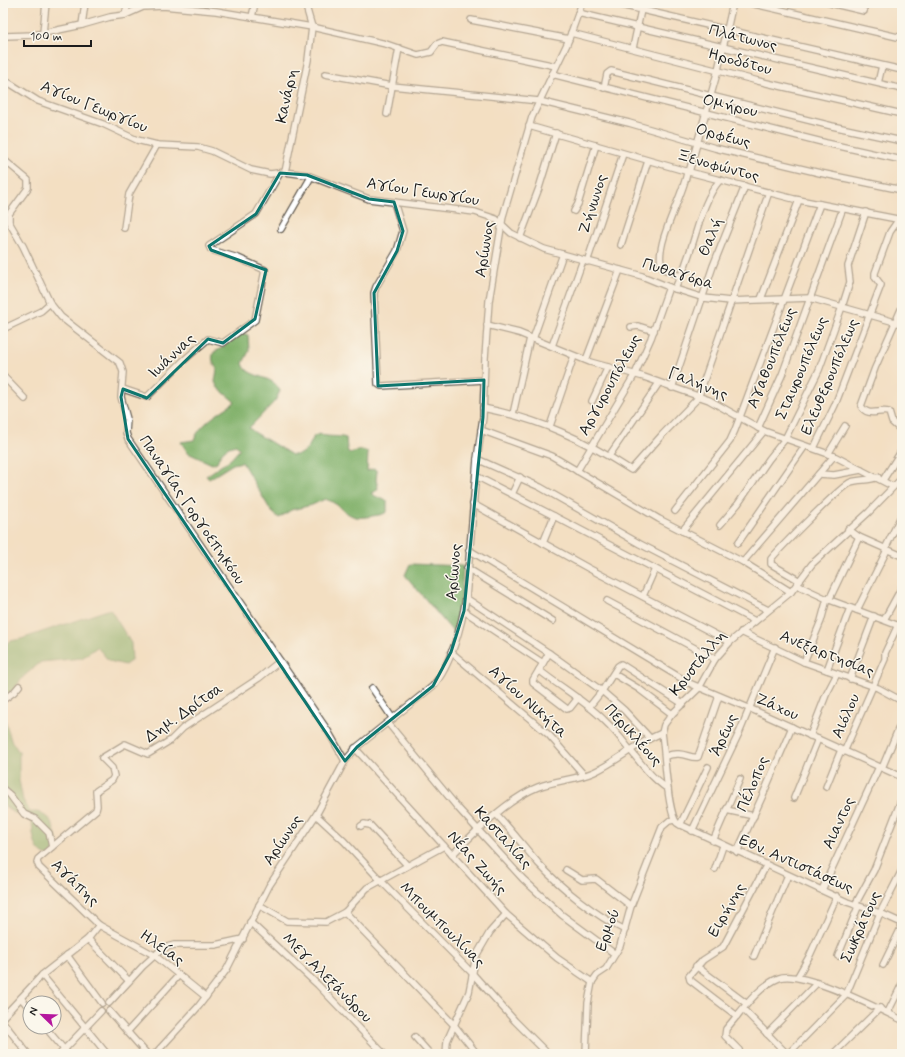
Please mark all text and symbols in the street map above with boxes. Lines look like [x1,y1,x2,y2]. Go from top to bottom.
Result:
street label: Πλάτωνος [707,19,779,57]
scale bar [24,22,91,48]
text: 100 m [30,29,62,45]
street label: Ηροδότου [706,43,774,81]
street label: Κανάρη [271,67,303,125]
street label: Αγίου Γεωργίου [37,76,151,138]
street label: Ομήρου [700,89,760,123]
street label: Ορφέως [693,118,753,153]
street label: Ξενοφώντος [674,145,762,187]
street label: Ζήνωνος [574,171,612,237]
street label: Αγίου Γεωργίου [365,173,481,211]
street label: Θαλή [694,214,728,260]
street label: Αρίωνος [470,219,500,279]
street label: Πυθαγόρα [640,253,716,295]
street label: Αγαθουπόλεως [742,304,802,412]
street label: Σταυρουπόλεως [771,313,833,423]
street label: Ελευθερουπόλεως [796,316,864,438]
street label: Ιωάννας [144,329,200,383]
street label: Αργυρουπόλεως [574,331,646,439]
street label: Γαλήνης [665,362,731,406]
street label: Παναγίας Γοργοεπηκόου [134,431,250,589]
street label: Αρίωνος [441,543,467,601]
street label: Ανεξαρτησίας [777,625,877,683]
street label: Κρυστάλλη [665,626,731,700]
street label: Αγίου Νικήτα [484,661,572,743]
street label: Δημ. Δρίτσα [141,678,227,748]
street label: Ζάχου [752,688,802,726]
street label: Αιόλου [827,690,865,742]
street label: Περικλέους [599,698,668,771]
street label: Άρεως [705,710,743,760]
street label: Πέλοπος [731,753,774,815]
street label: Αιαντος [818,793,860,853]
street label: Κασταλίας [469,802,537,874]
street label: Αρίωνος [258,810,308,870]
street label: Νέας Ζωής [442,826,512,900]
street label: Εθν. Αντιστάσεως [735,829,857,899]
street label: Αγάπης [46,855,104,911]
street label: Μπουμπουλίνας [394,877,490,973]
street label: Ειρήνης [703,879,751,941]
street label: Σωκράτους [836,888,886,966]
street label: Ερμού [591,906,625,954]
street label: Ηλείας [136,925,188,971]
street label: Μεγ.Αλεξάνδρου [277,928,377,1028]
north arrow [22,995,62,1035]
text: N [26,1005,42,1018]

